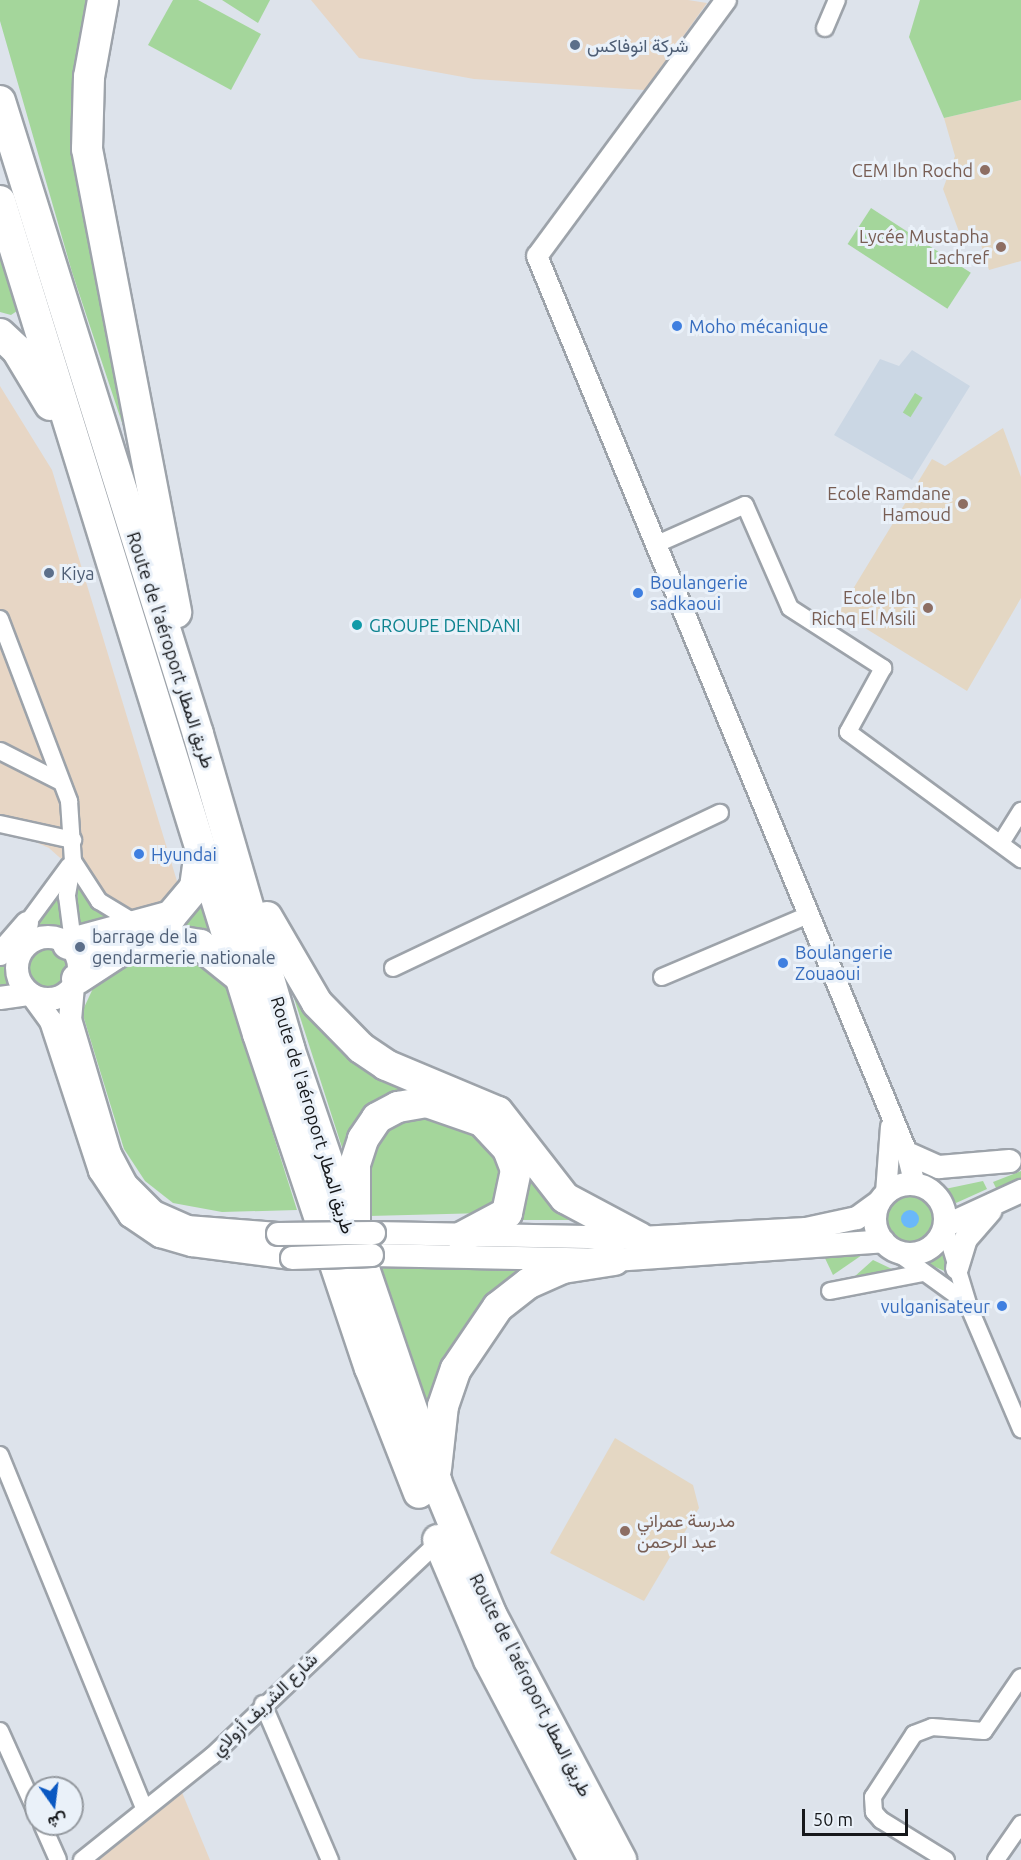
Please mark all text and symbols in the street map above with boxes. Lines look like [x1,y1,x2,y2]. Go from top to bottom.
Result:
place label: شركة انوفاكس [587,34,688,56]
marker: شركة انوفاكس [568,38,582,52]
place label: CEM Ibn Rochd [852,159,973,181]
marker: CEM Ibn Rochd [978,163,992,177]
place label: Lycée Mustapha Lachref [859,226,989,268]
marker: Lycée Mustapha Lachref [994,240,1008,254]
place label: Moho mécanique [689,315,829,337]
marker: Moho mécanique [670,319,684,333]
place label: Ecole Ramdane Hamoud [827,483,951,526]
marker: Ecole Ramdane Hamoud [956,497,970,511]
street label: Route de l'aéroport طريق المطار [123,529,219,771]
place label: Kiya [61,562,95,584]
marker: Kiya [42,566,56,580]
place label: Boulangerie sadkaoui [650,572,748,614]
marker: Boulangerie sadkaoui [631,586,645,600]
place label: Ecole Ibn Richq El Msili [811,587,916,630]
marker: Ecole Ibn Richq El Msili [921,601,935,615]
place label: GROUPE DENDANI [369,614,521,636]
marker: GROUPE DENDANI [350,618,364,632]
place label: Hyundai [151,843,217,865]
marker: Hyundai [132,847,146,861]
place label: barrage de la gendarmerie nationale [92,926,276,968]
marker: barrage de la gendarmerie nationale [73,940,87,954]
place label: Boulangerie Zouaoui [795,942,893,984]
marker: Boulangerie Zouaoui [776,956,790,970]
street label: Route de l'aéroport طريق المطار [267,994,359,1236]
place label: vulganisateur [881,1295,990,1317]
marker: vulganisateur [995,1299,1009,1313]
place label: مدرسة عمراني عبد الرحمن [637,1510,735,1552]
marker: مدرسة عمراني عبد الرحمن [618,1524,632,1538]
street label: Route de l'aéroport طريق المطار [465,1570,597,1800]
street label: شارع الشريف أزولاي [206,1648,322,1760]
north arrow [24,1776,84,1836]
scale bar [805,1797,912,1835]
text: 50 m [813,1809,853,1829]
text: ش [46,1810,69,1833]

